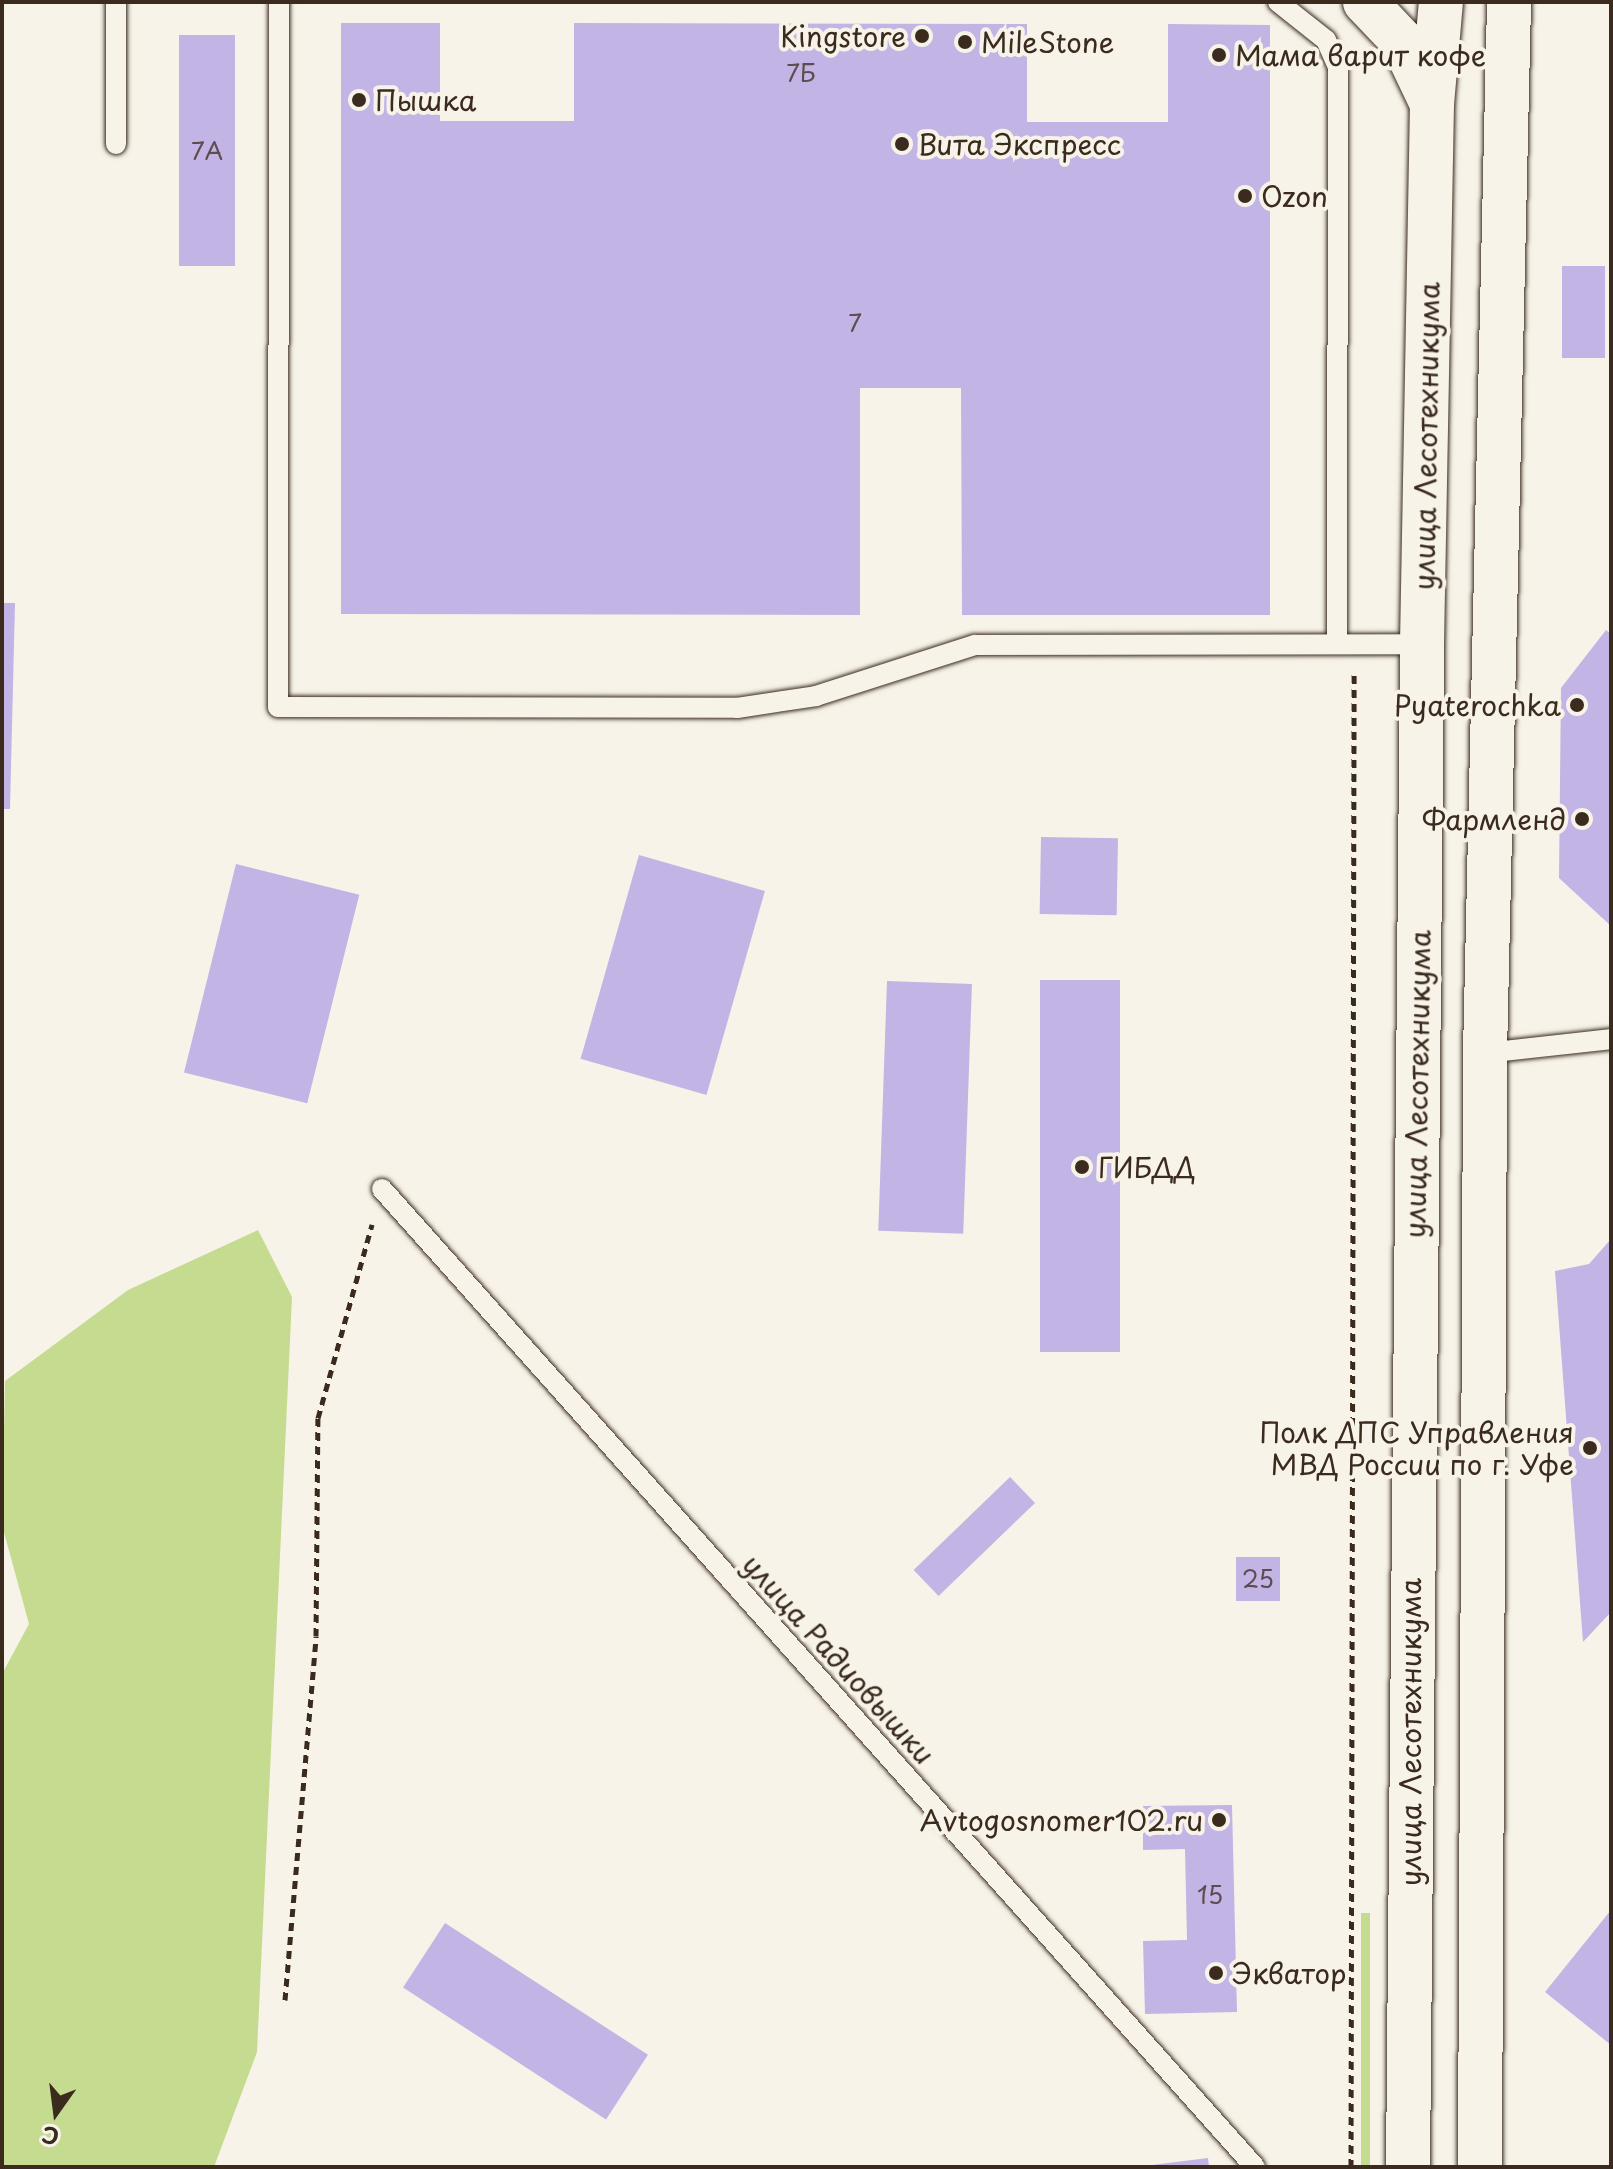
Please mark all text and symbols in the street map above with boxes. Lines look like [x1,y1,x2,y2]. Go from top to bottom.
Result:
place label: Kingstore [780,19,906,53]
place label: MileStone [981,25,1114,59]
marker: Kingstore [913,27,931,45]
marker: MileStone [956,33,974,51]
place label: Мама варит кофе [1235,38,1487,72]
marker: Мама варит кофе [1210,46,1228,64]
house number: 7Б [786,59,816,87]
place label: Пышка [375,83,476,117]
marker: Пышка [350,91,368,109]
place label: Вита Экспресс [918,127,1121,161]
marker: Вита Экспресс [893,135,911,153]
house number: 7А [191,137,223,165]
place label: Ozon [1261,179,1328,213]
marker: Ozon [1236,187,1254,205]
street label: улица Лесотехникума [1406,281,1446,591]
house number: 7 [848,309,862,337]
place label: Pyaterochka [1394,688,1561,722]
marker: Pyaterochka [1568,696,1586,714]
place label: Фармленд [1422,802,1566,836]
marker: Фармленд [1573,810,1591,828]
street label: улица Лесотехникума [1397,929,1437,1239]
place label: ГИБДД [1098,1150,1196,1184]
marker: ГИБДД [1073,1158,1091,1176]
place label: Полк ДПС Управления МВД России по г. Уфе [1258,1415,1574,1481]
marker: Полк ДПС Управления МВД России по г. Уфе [1581,1439,1599,1457]
street label: улица Радиовышки [736,1547,942,1771]
house number: 25 [1242,1565,1274,1593]
street label: улица Лесотехникума [1393,1577,1427,1887]
place label: Avtogosnomer102.ru [920,1803,1203,1837]
marker: Avtogosnomer102.ru [1210,1811,1228,1829]
house number: 15 [1197,1881,1223,1909]
place label: Экватор [1232,1956,1346,1990]
marker: Экватор [1207,1964,1225,1982]
north arrow [16,2073,96,2153]
text: С [38,2119,62,2155]

